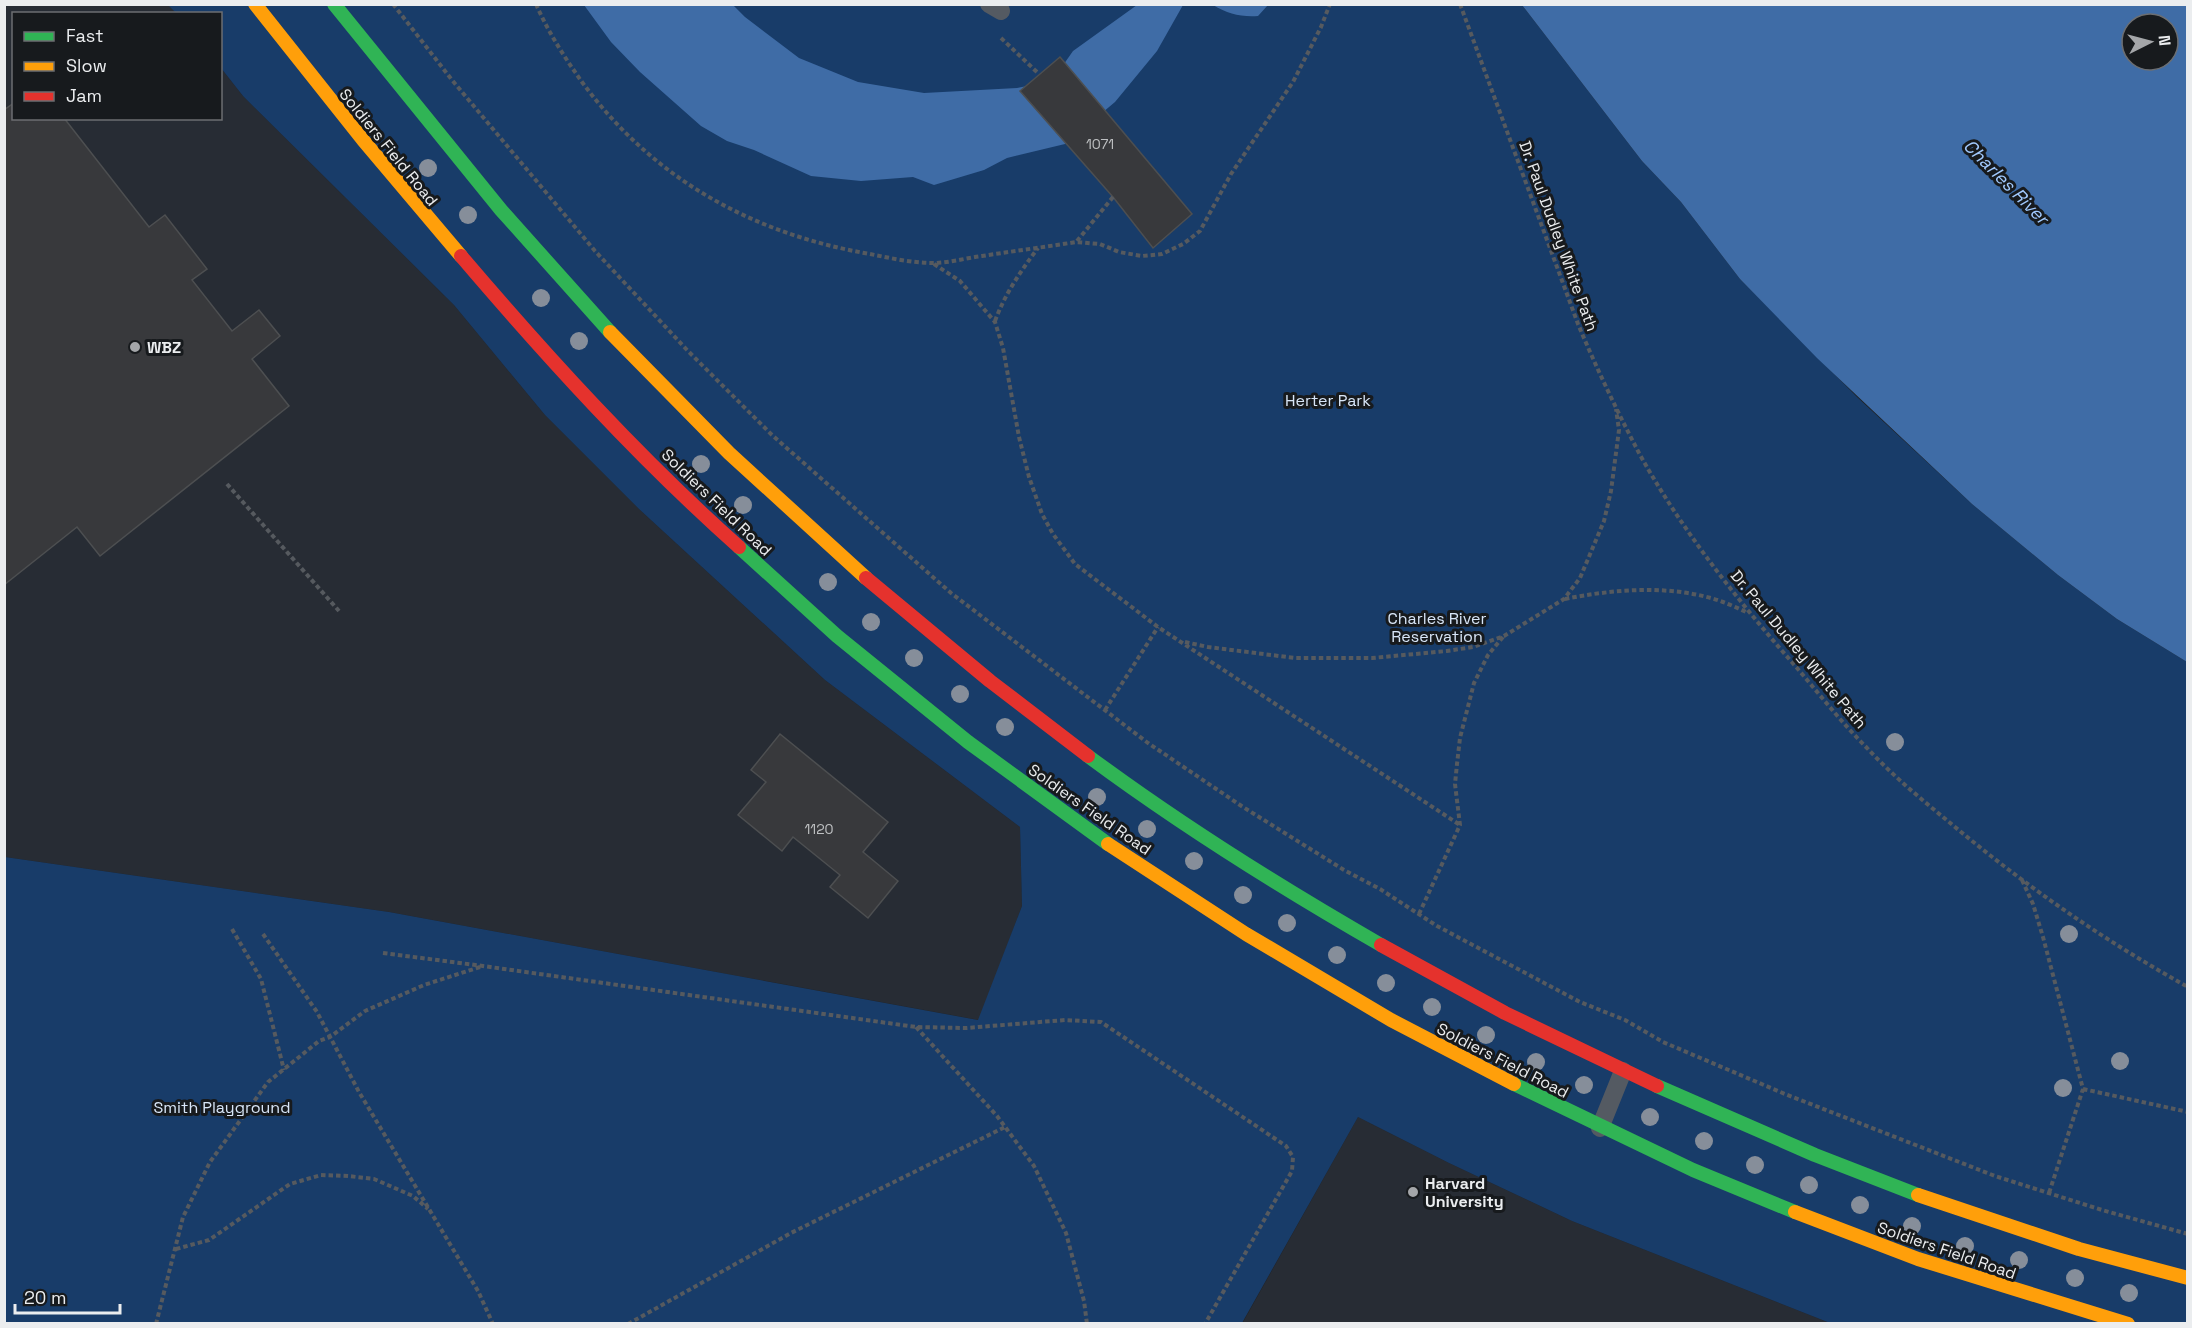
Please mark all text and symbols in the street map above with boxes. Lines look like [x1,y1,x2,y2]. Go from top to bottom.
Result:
legend [12,12,222,120]
north arrow [2120,12,2180,72]
text: Fast [66,24,103,47]
text: N [2153,34,2175,47]
text: Slow [66,54,107,77]
text: Jam [66,84,102,107]
street label: Soldiers Field Road [335,84,443,210]
water label: Charles River [1959,134,2055,231]
house number: 1071 [1086,135,1114,153]
street label: Dr. Paul Dudley White Path [1514,138,1603,334]
place label: WBZ [147,337,181,358]
marker: WBZ [128,340,142,354]
park label: Herter Park [1285,390,1371,411]
street label: Soldiers Field Road [657,444,776,560]
street label: Dr. Paul Dudley White Path [1726,566,1871,733]
park label: Charles River Reservation [1387,608,1487,647]
street label: Soldiers Field Road [1024,759,1155,860]
house number: 1120 [804,820,834,838]
street label: Soldiers Field Road [1433,1018,1572,1103]
park label: Smith Playground [154,1097,290,1118]
place label: Harvard University [1425,1173,1504,1212]
marker: Harvard University [1406,1185,1420,1199]
street label: Soldiers Field Road [1875,1217,2019,1284]
scale bar [15,1277,120,1315]
text: 20 m [24,1286,67,1309]

